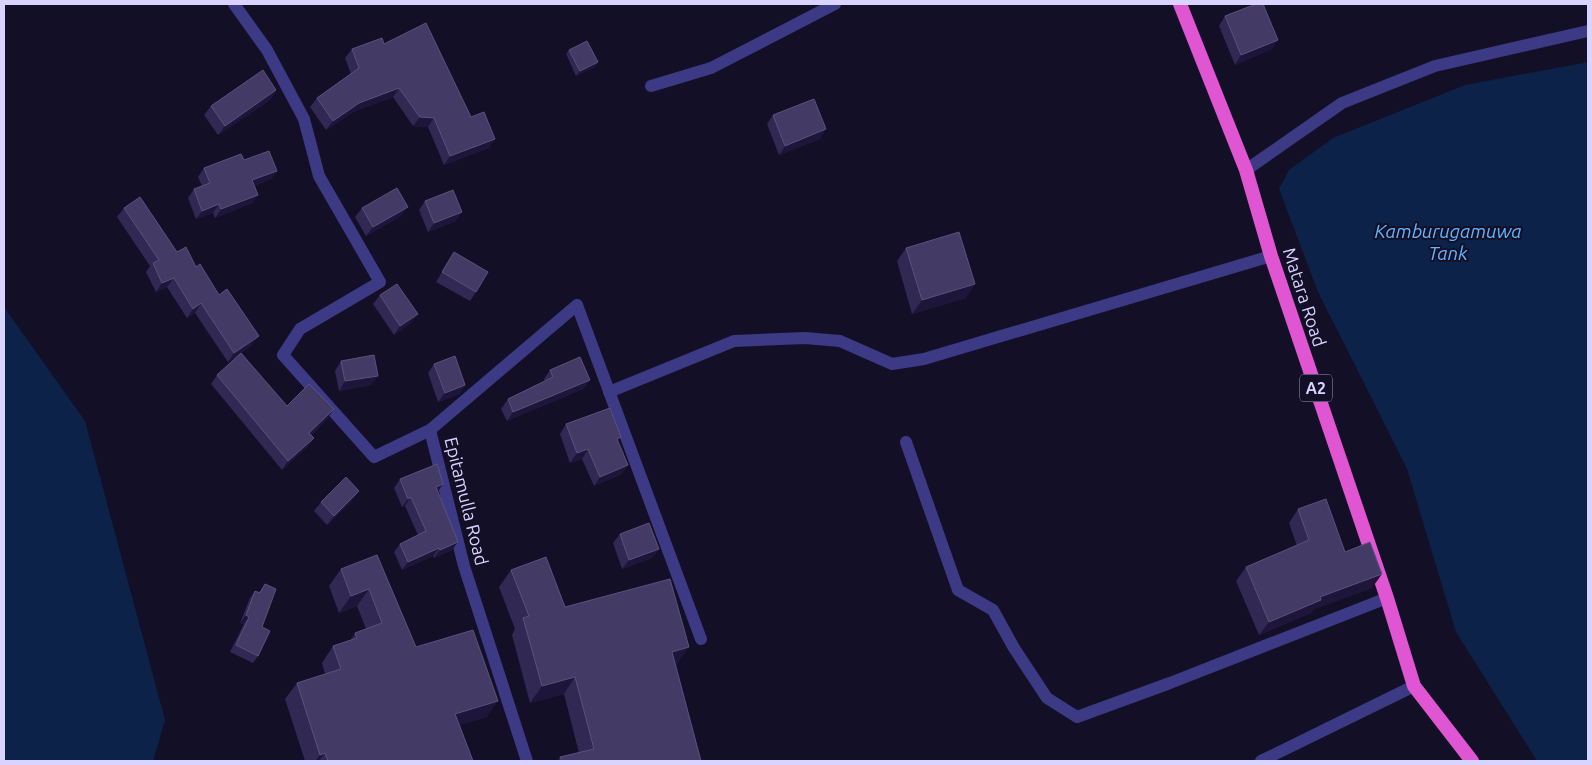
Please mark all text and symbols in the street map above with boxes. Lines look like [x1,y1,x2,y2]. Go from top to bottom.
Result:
water label: Kamburugamuwa Tank [1375,220,1521,264]
street label: Matara Road [1280,245,1330,349]
road number: A2 [1300,374,1332,402]
street label: Epitamulla Road [441,435,493,567]

